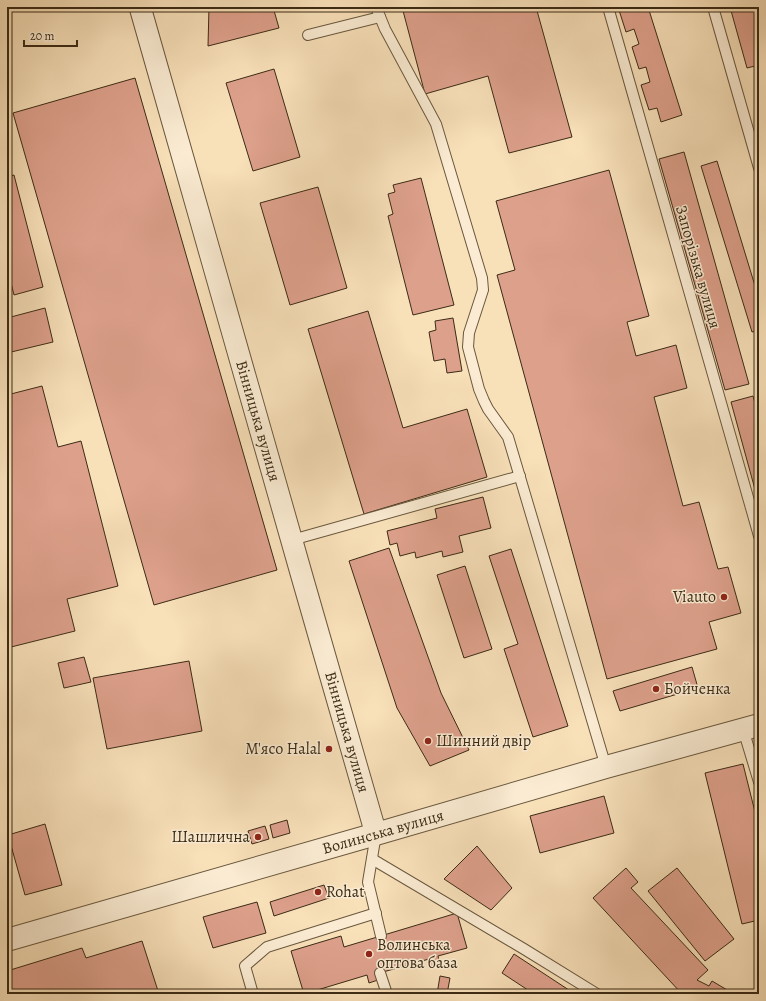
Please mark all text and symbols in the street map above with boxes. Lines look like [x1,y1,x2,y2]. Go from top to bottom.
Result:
scale bar [24,22,77,48]
text: 20 m [30,28,54,44]
street label: Запорізька вулиця [670,203,726,331]
street label: Вінницька вулиця [230,358,286,484]
place label: Viauto [672,586,716,608]
marker: Viauto [719,592,729,602]
street label: Вінницька вулиця [319,669,375,795]
place label: Бойченка [664,678,731,700]
marker: Бойченка [651,684,661,694]
place label: Шинний двір [436,730,531,752]
marker: Шинний двір [423,736,433,746]
place label: М'ясо Halal [245,738,321,760]
marker: М'ясо Halal [324,744,334,754]
street label: Волинська вулиця [320,804,447,860]
place label: Шашлична [171,826,251,848]
marker: Шашлична [253,832,263,842]
place label: Rohat [326,881,365,903]
marker: Rohat [313,887,323,897]
place label: Волинська оптова база [377,934,458,974]
marker: Волинська оптова база [364,949,374,959]

